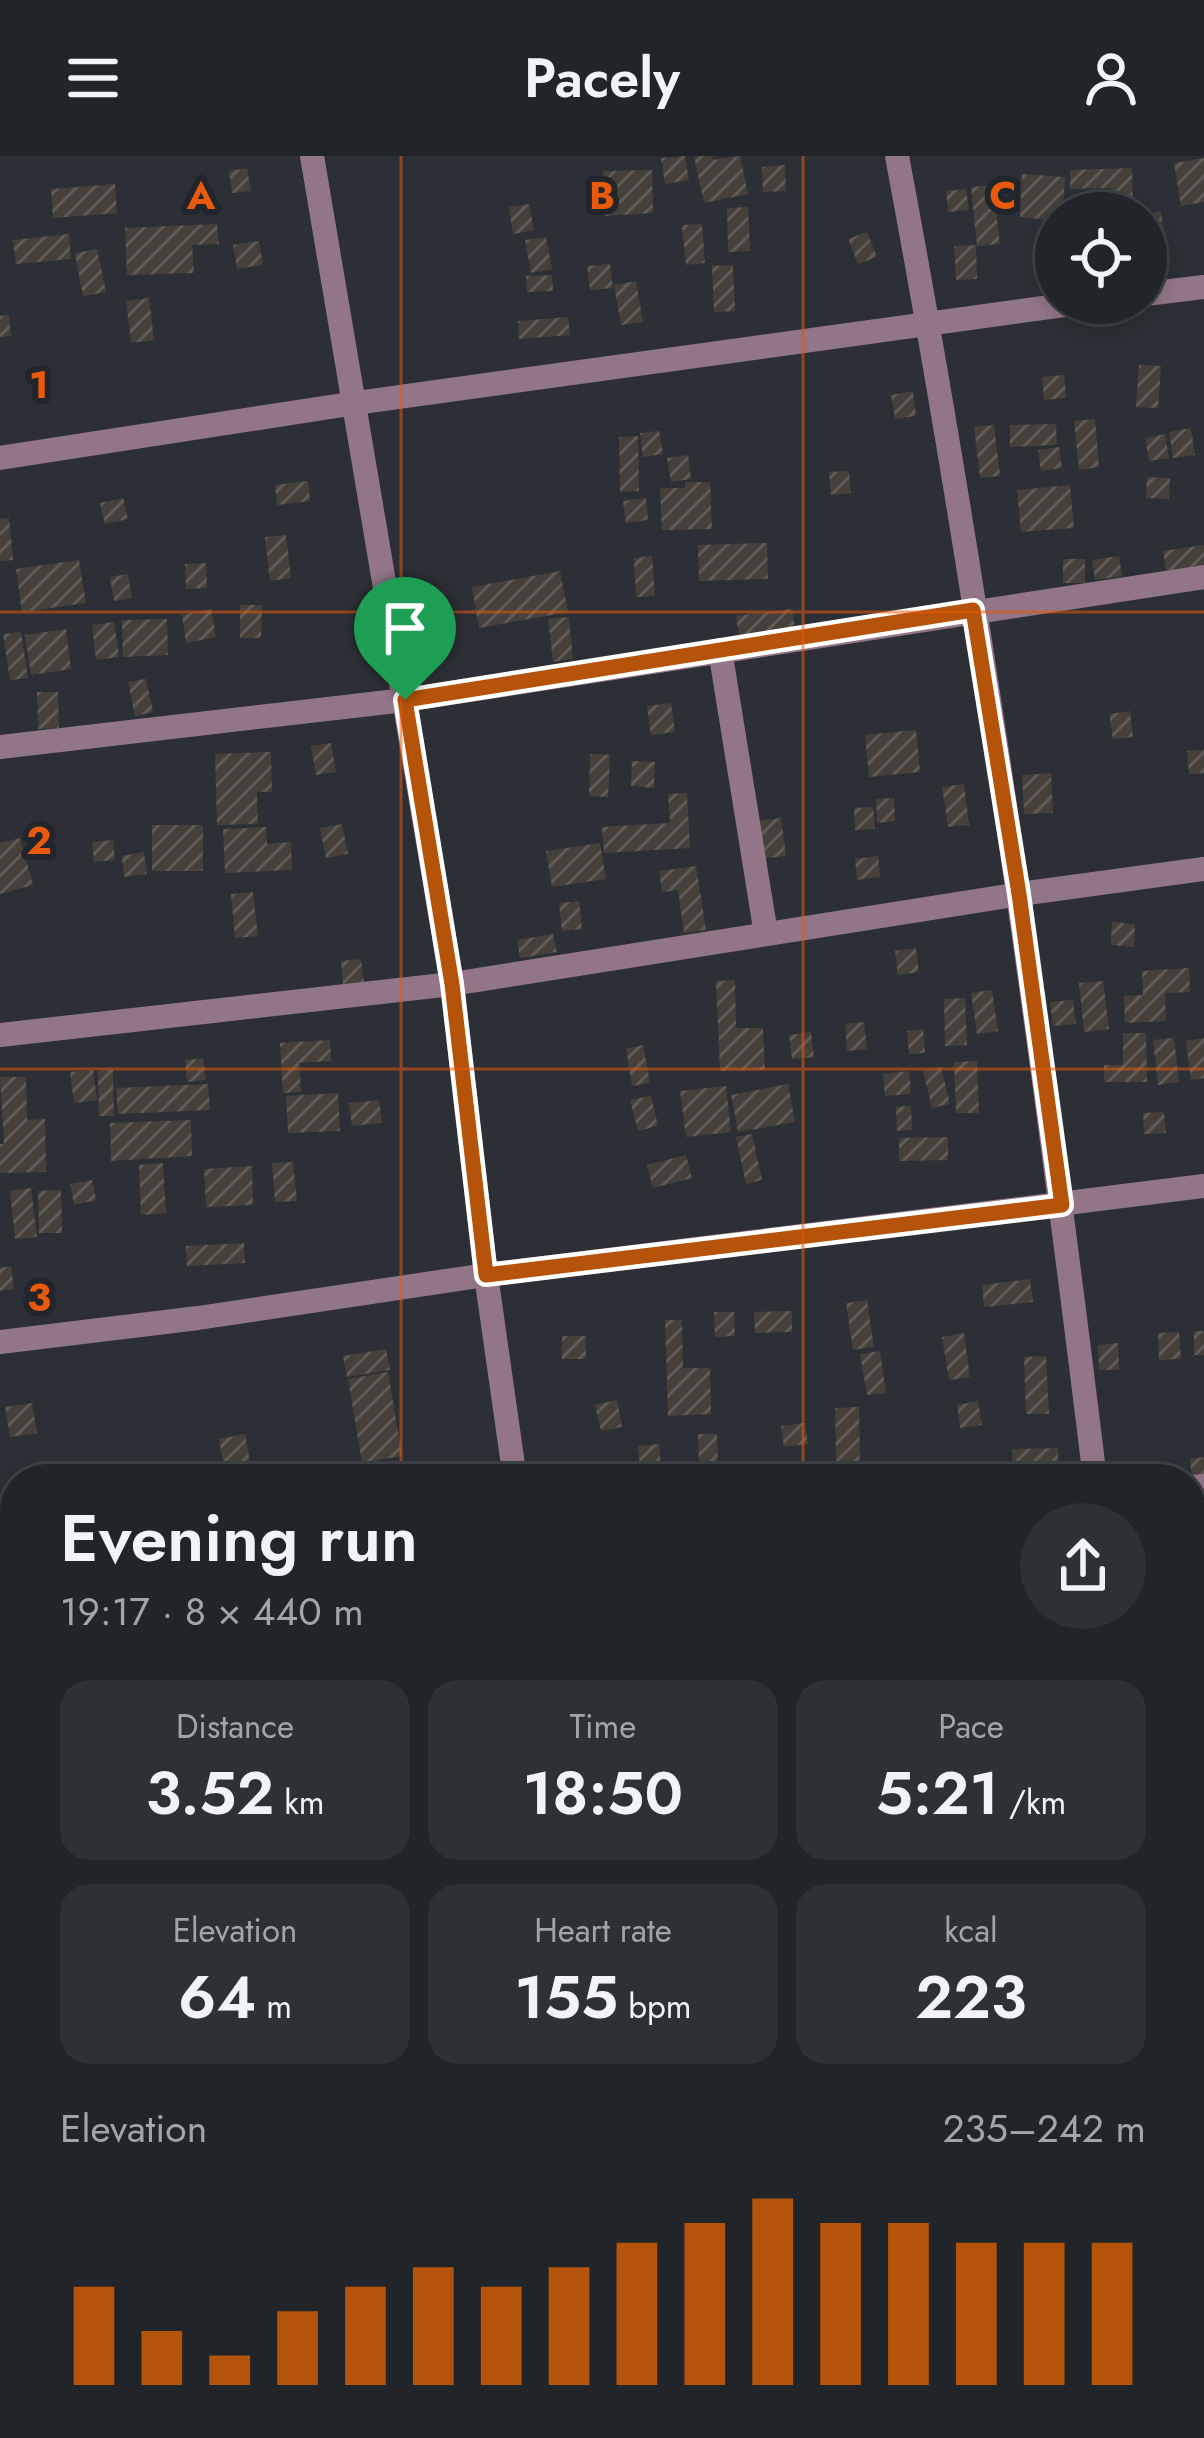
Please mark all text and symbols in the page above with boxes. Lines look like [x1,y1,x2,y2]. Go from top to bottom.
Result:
text: Pacely [524,39,680,117]
icon: menu [60,45,126,111]
icon: person [1078,45,1144,111]
text: A [186,167,216,224]
text: B [589,167,615,224]
text: C [989,167,1017,224]
map controls [1035,192,1167,324]
button: locate [1035,192,1167,324]
text: 1 [29,356,49,413]
pin [354,577,456,700]
icon: arrive [372,595,438,661]
text: 2 [26,812,52,869]
text: 3 [27,1269,51,1326]
text: Evening run [60,1490,418,1586]
button: share [1020,1503,1146,1629]
text: 19:17 · 8 × 440 m [60,1583,364,1640]
text: Distance [176,1703,294,1750]
text: Time [570,1703,636,1750]
text: Pace [938,1703,1004,1750]
text: 3.52 [146,1750,274,1837]
text: 18:50 [523,1750,683,1837]
text: 5:21 [876,1750,999,1837]
text: km [274,1779,324,1826]
text: /km [999,1779,1066,1826]
text: Elevation [173,1907,297,1954]
text: Heart rate [534,1907,672,1954]
text: kcal [944,1907,998,1954]
text: 64 [178,1954,256,2041]
text: 155 [514,1954,618,2041]
text: 223 [915,1954,1027,2041]
text: m [256,1983,292,2030]
text: bpm [618,1983,692,2030]
text: Elevation [60,2100,207,2157]
text: 235–242 m [942,2100,1146,2157]

